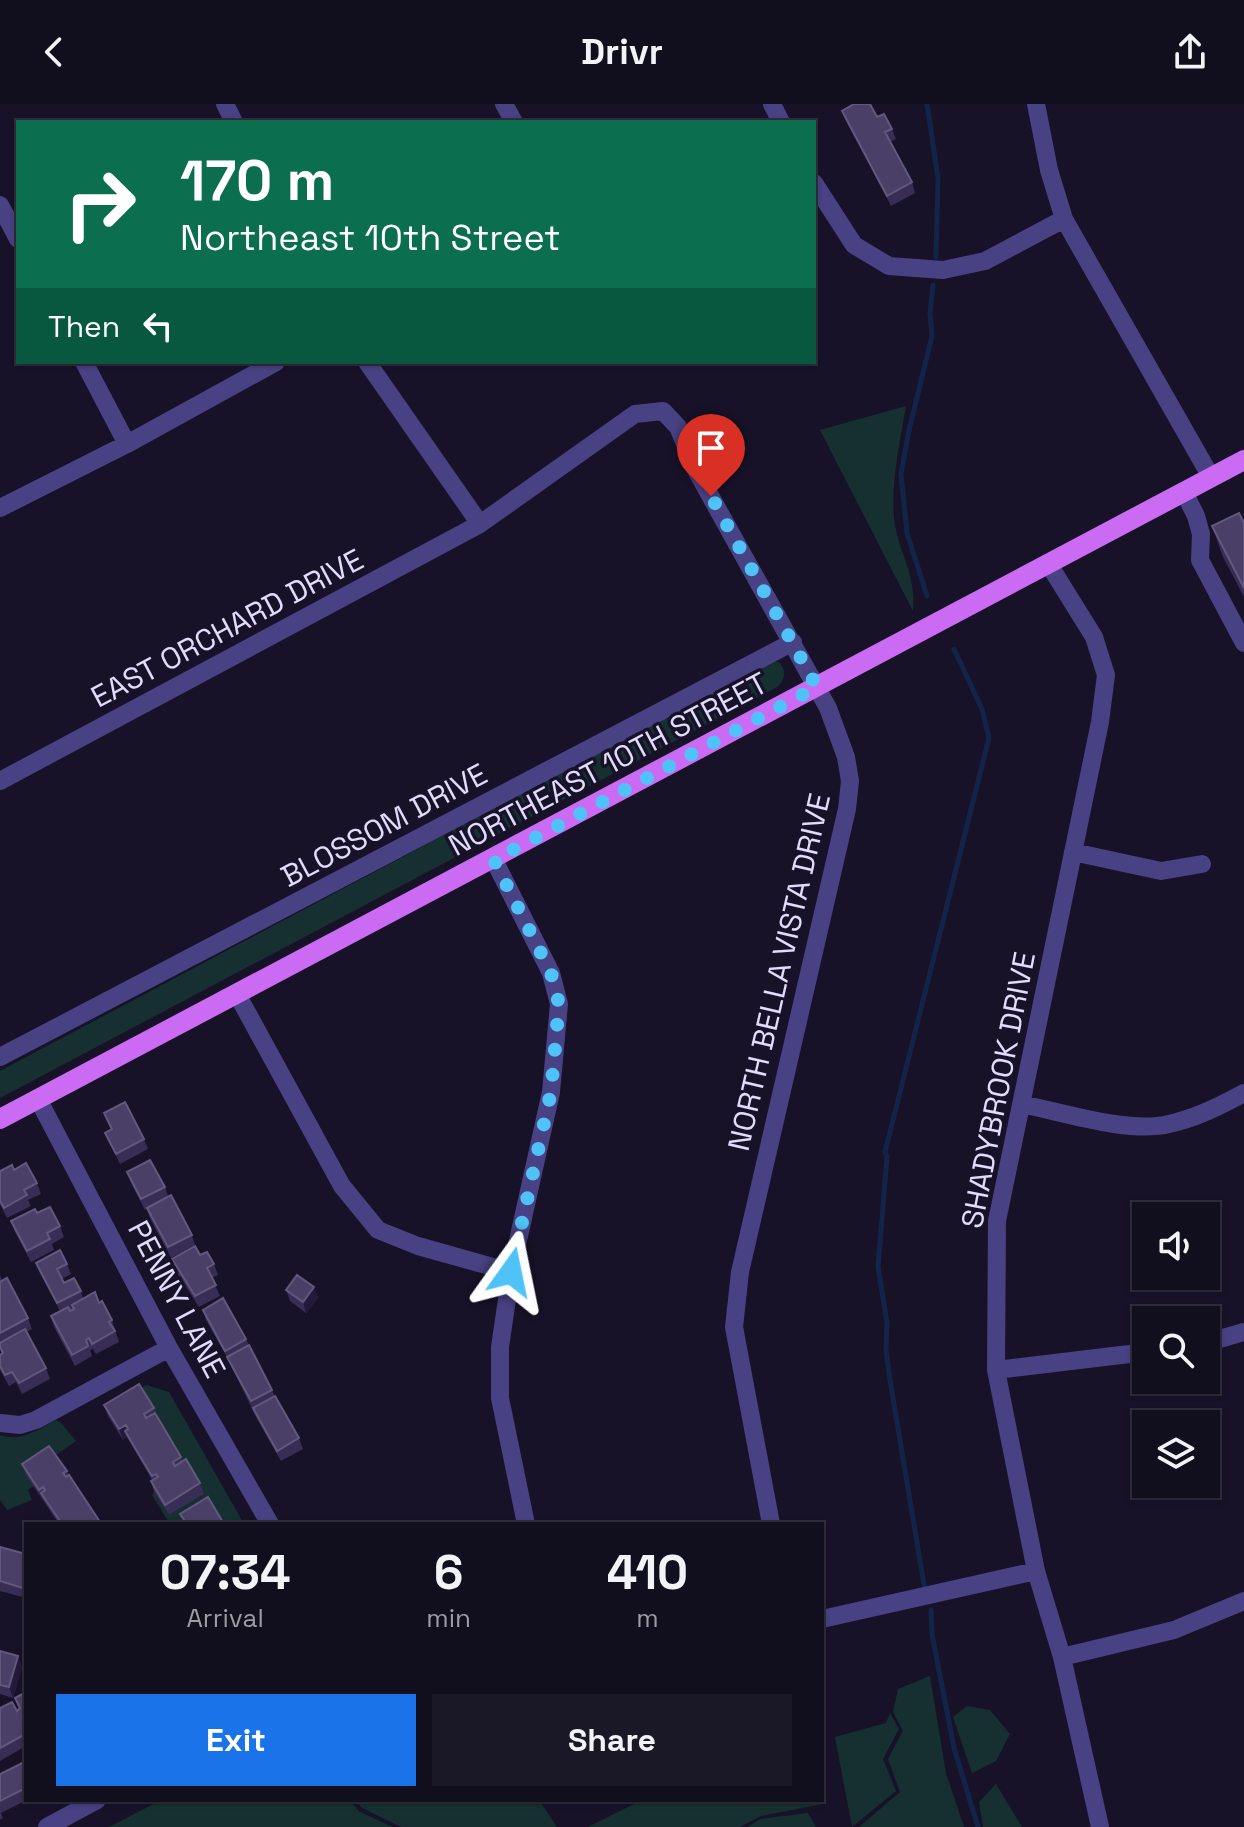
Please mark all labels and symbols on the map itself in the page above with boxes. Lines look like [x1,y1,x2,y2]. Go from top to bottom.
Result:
pin [677,414,745,496]
street label: EAST ORCHARD DRIVE [84,540,370,716]
street label: NORTHEAST 10TH STREET [442,663,774,865]
street label: BLOSSOM DRIVE [274,754,494,896]
street label: NORTH BELLA VISTA DRIVE [719,790,839,1154]
street label: SHADYBROOK DRIVE [952,948,1044,1232]
street label: PENNY LANE [119,1214,235,1384]
position arrow [469,1230,553,1314]

